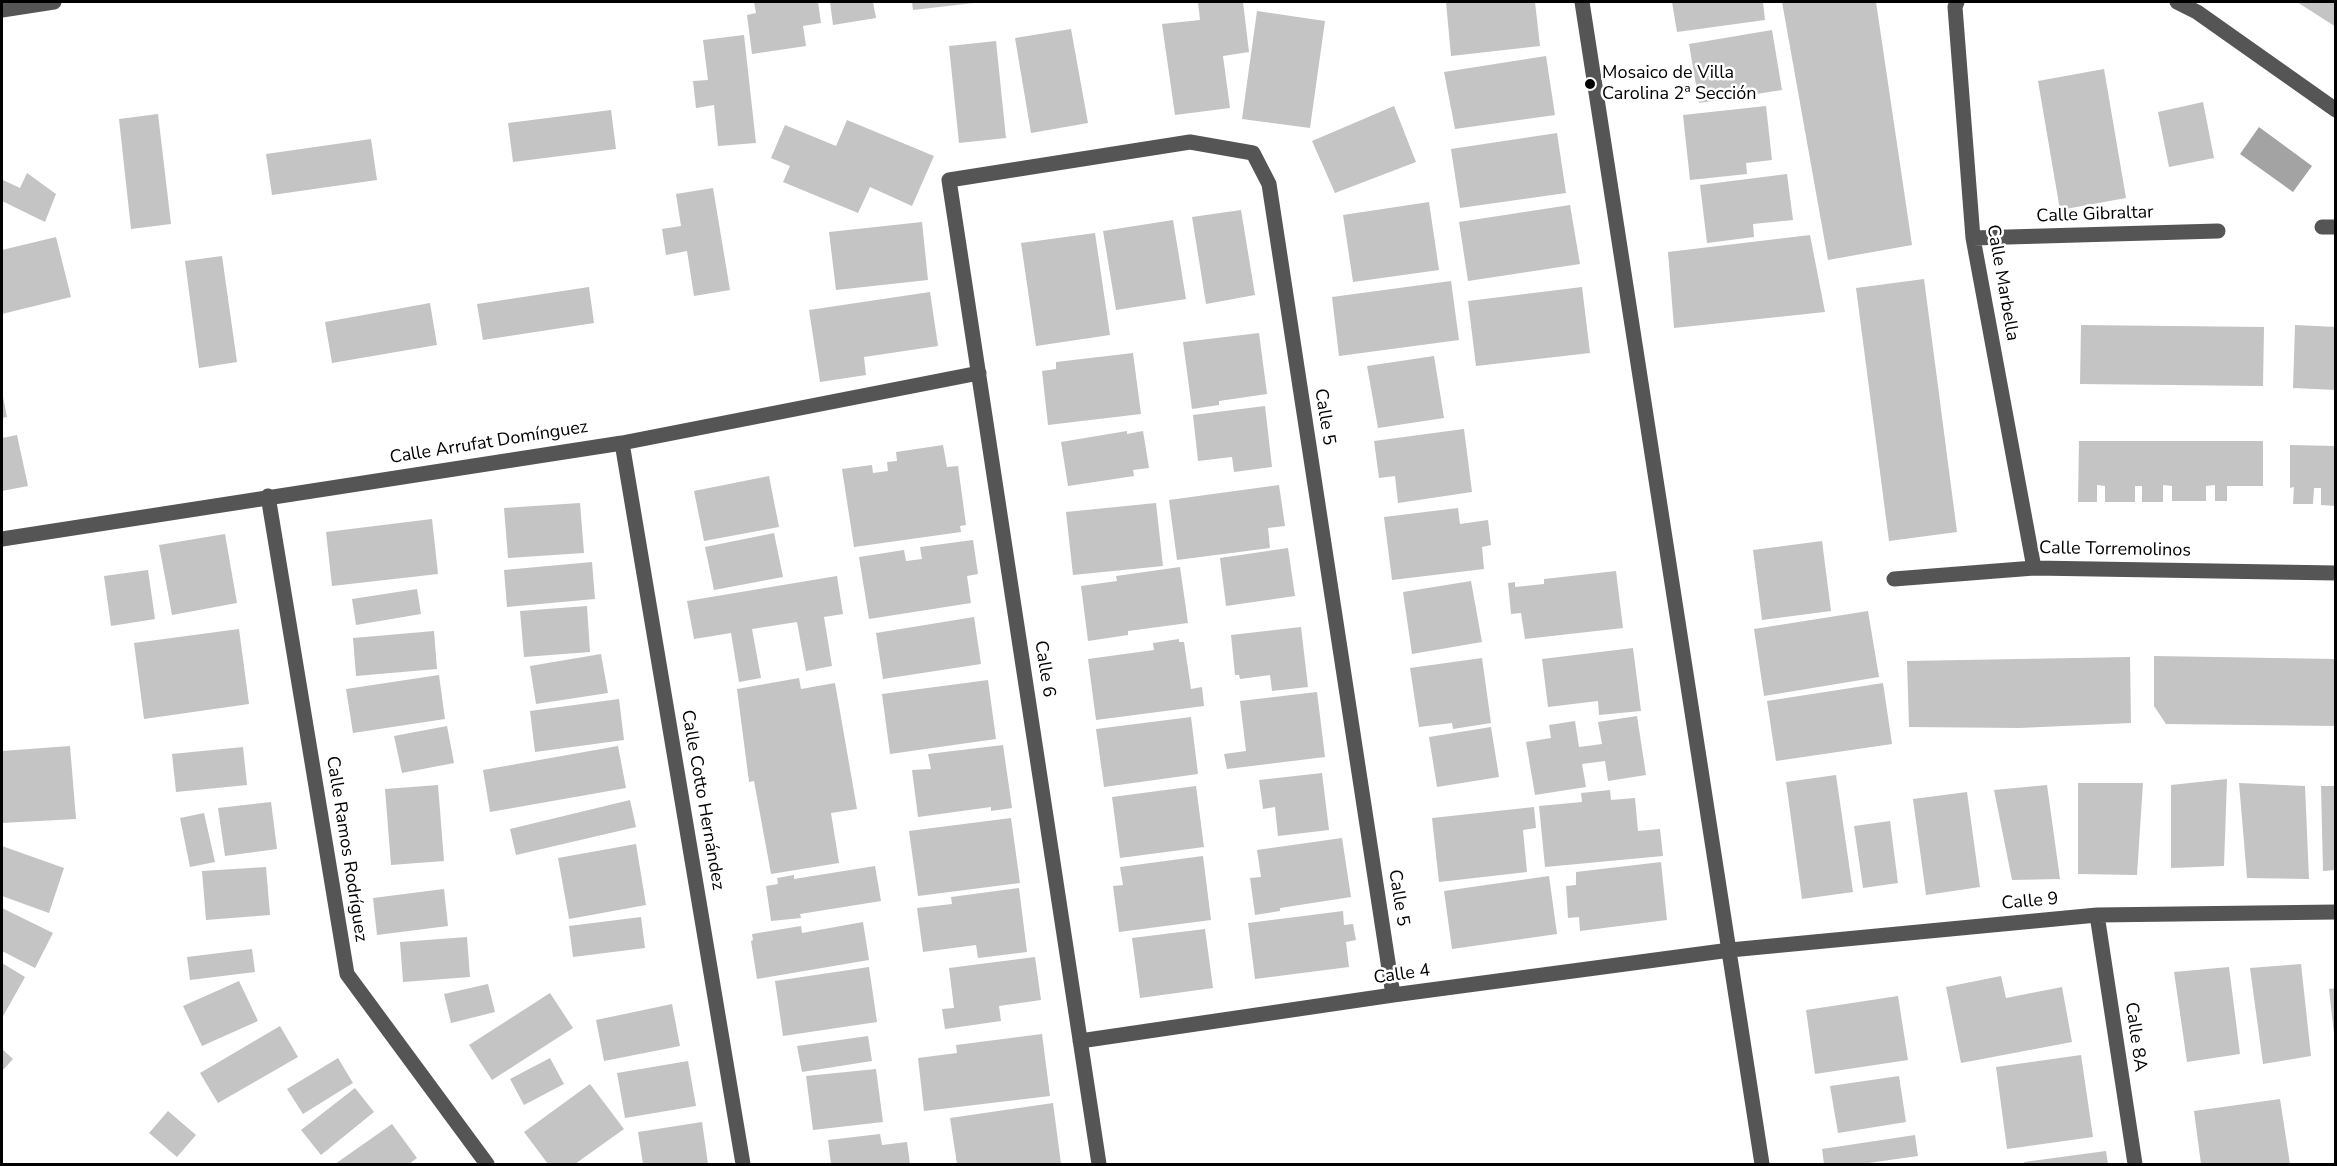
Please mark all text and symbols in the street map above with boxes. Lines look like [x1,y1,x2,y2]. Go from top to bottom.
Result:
place label: Mosaico de Villa Carolina 2ª Sección [1602,63,1756,106]
marker: Mosaico de Villa Carolina 2ª Sección [1583,77,1597,91]
street label: Calle Gibraltar [2036,202,2154,228]
street label: Calle Marbella [1981,223,2023,343]
street label: Calle 5 [1309,387,1339,447]
street label: Calle Arrufat Domínguez [388,417,590,469]
street label: Calle Torremolinos [2039,538,2191,562]
street label: Calle 6 [1029,639,1059,699]
street label: Calle Cotto Hernández [676,708,728,892]
street label: Calle Ramos Rodríguez [321,755,371,943]
street label: Calle 5 [1383,868,1413,928]
street label: Calle 9 [2001,889,2059,915]
street label: Calle 4 [1372,960,1432,990]
street label: Calle 8A [2119,1001,2151,1073]

